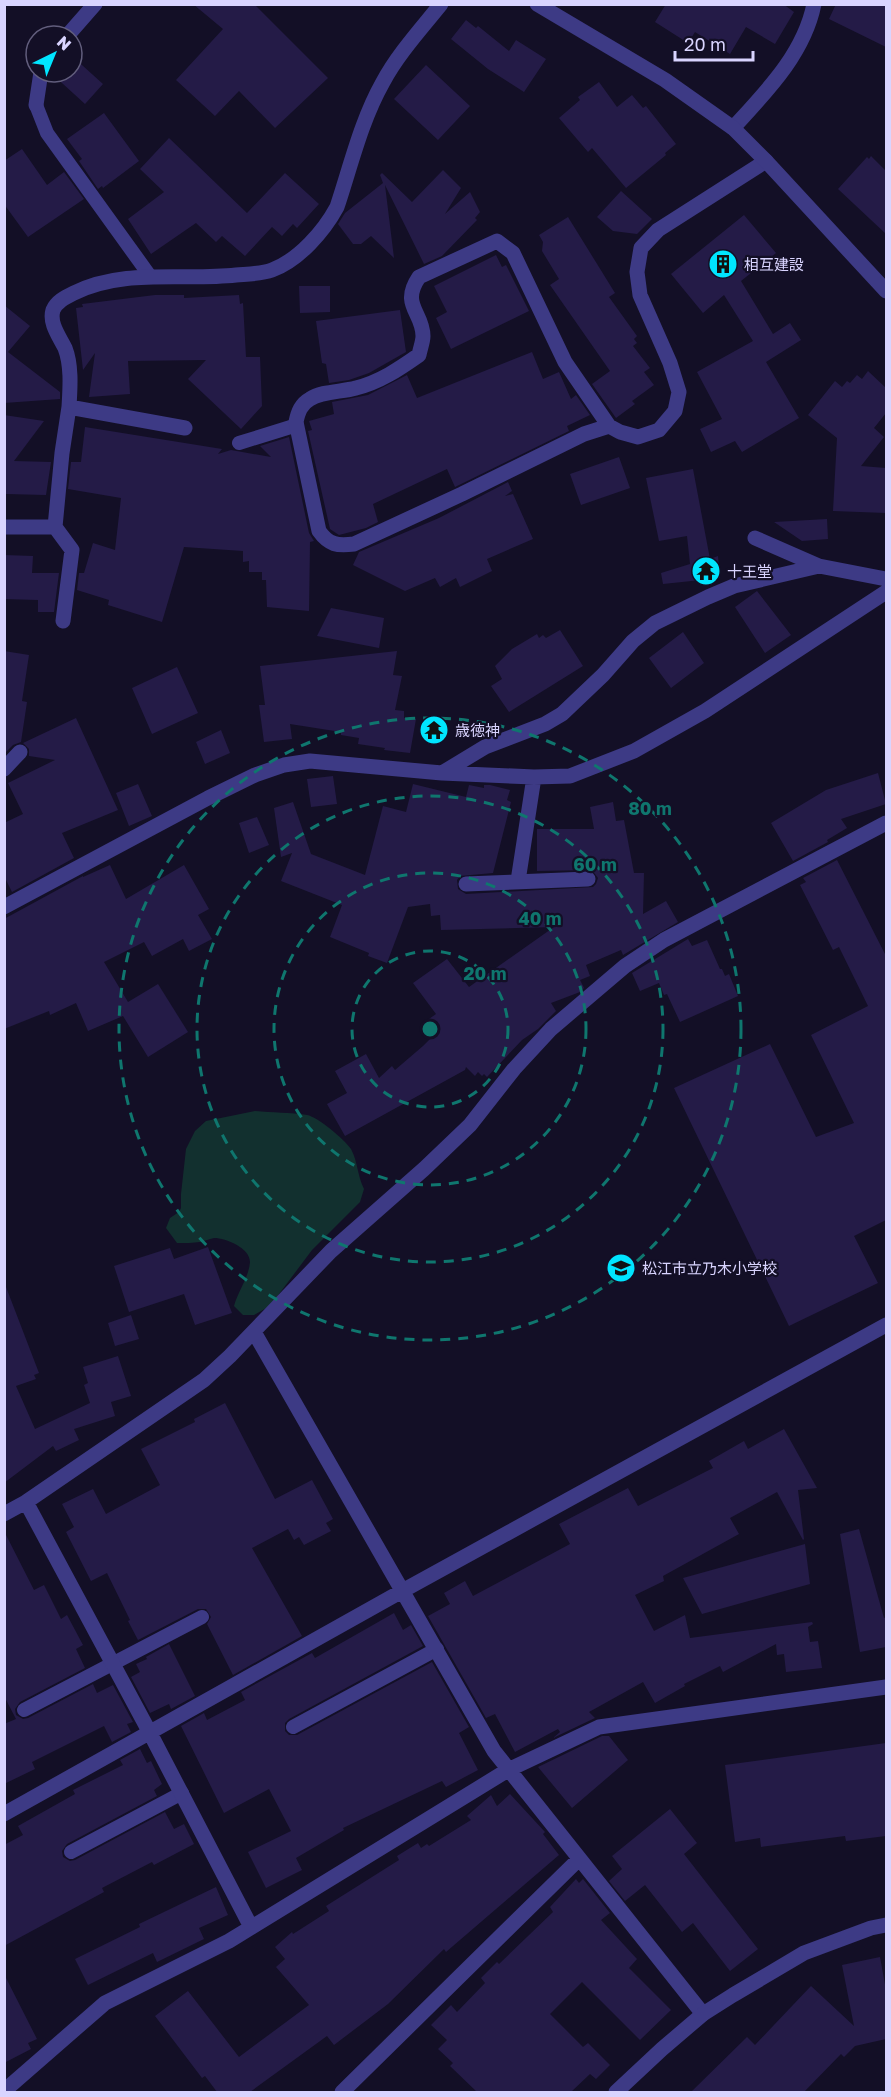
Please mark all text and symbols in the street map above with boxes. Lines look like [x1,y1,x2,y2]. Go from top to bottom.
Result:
north arrow [24,24,84,84]
scale bar [675,24,753,62]
text: N [53,32,76,54]
text: 20 m [684,33,726,55]
building icon: 相互建設 [707,248,739,280]
place label: 相互建設 [744,255,804,273]
temple icon: 十王堂 [690,555,722,587]
place label: 十王堂 [727,562,772,580]
temple icon: 歳徳神 [418,714,450,746]
place label: 歳徳神 [455,721,500,739]
text: 80 m [628,797,672,819]
text: 60 m [573,853,617,875]
text: 40 m [518,907,562,929]
text: 20 m [464,962,506,984]
centre of rings [420,1019,440,1039]
school or university icon: 松江市立乃木小学校 [605,1252,637,1284]
place label: 松江市立乃木小学校 [642,1259,777,1277]

